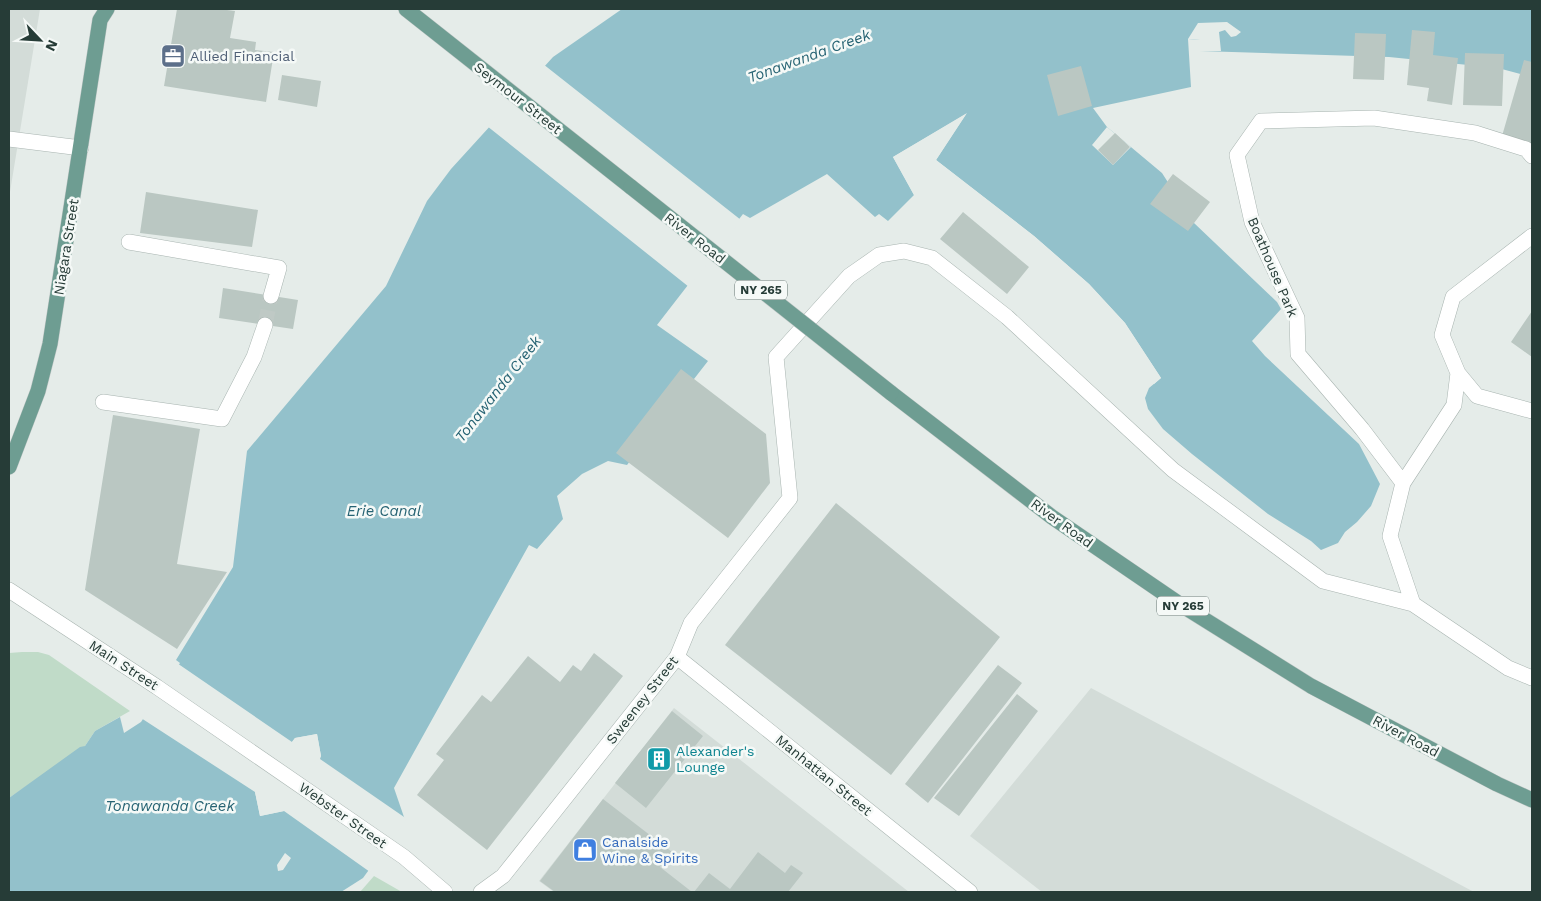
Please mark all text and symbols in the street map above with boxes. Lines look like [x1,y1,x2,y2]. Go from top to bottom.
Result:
north arrow [15,15,65,65]
water label: Tonawanda Creek [745,25,874,87]
text: N [42,37,61,54]
office icon: Allied Financial [160,43,186,69]
place label: Allied Financial [190,48,295,64]
street label: Seymour Street [471,59,565,137]
street label: Niagara Street [50,198,82,296]
street label: River Road [661,209,729,267]
street label: Boathouse Park [1245,215,1301,319]
road number: NY 265 [735,280,787,300]
water label: Tonawanda Creek [451,332,545,445]
street label: River Road [1028,495,1096,551]
water label: Erie Canal [347,502,422,520]
road number: NY 265 [1157,596,1209,616]
street label: Main Street [86,637,162,693]
street label: Sweeney Street [603,653,681,747]
street label: River Road [1370,712,1442,760]
street label: Manhattan Street [773,731,875,819]
place label: Alexander's Lounge [676,743,754,775]
building icon: Alexander's Lounge [646,746,672,772]
street label: Webster Street [296,779,390,851]
water label: Tonawanda Creek [105,797,235,815]
place label: Canalside Wine & Spirits [602,834,698,866]
shop icon: Canalside Wine & Spirits [572,837,598,863]

